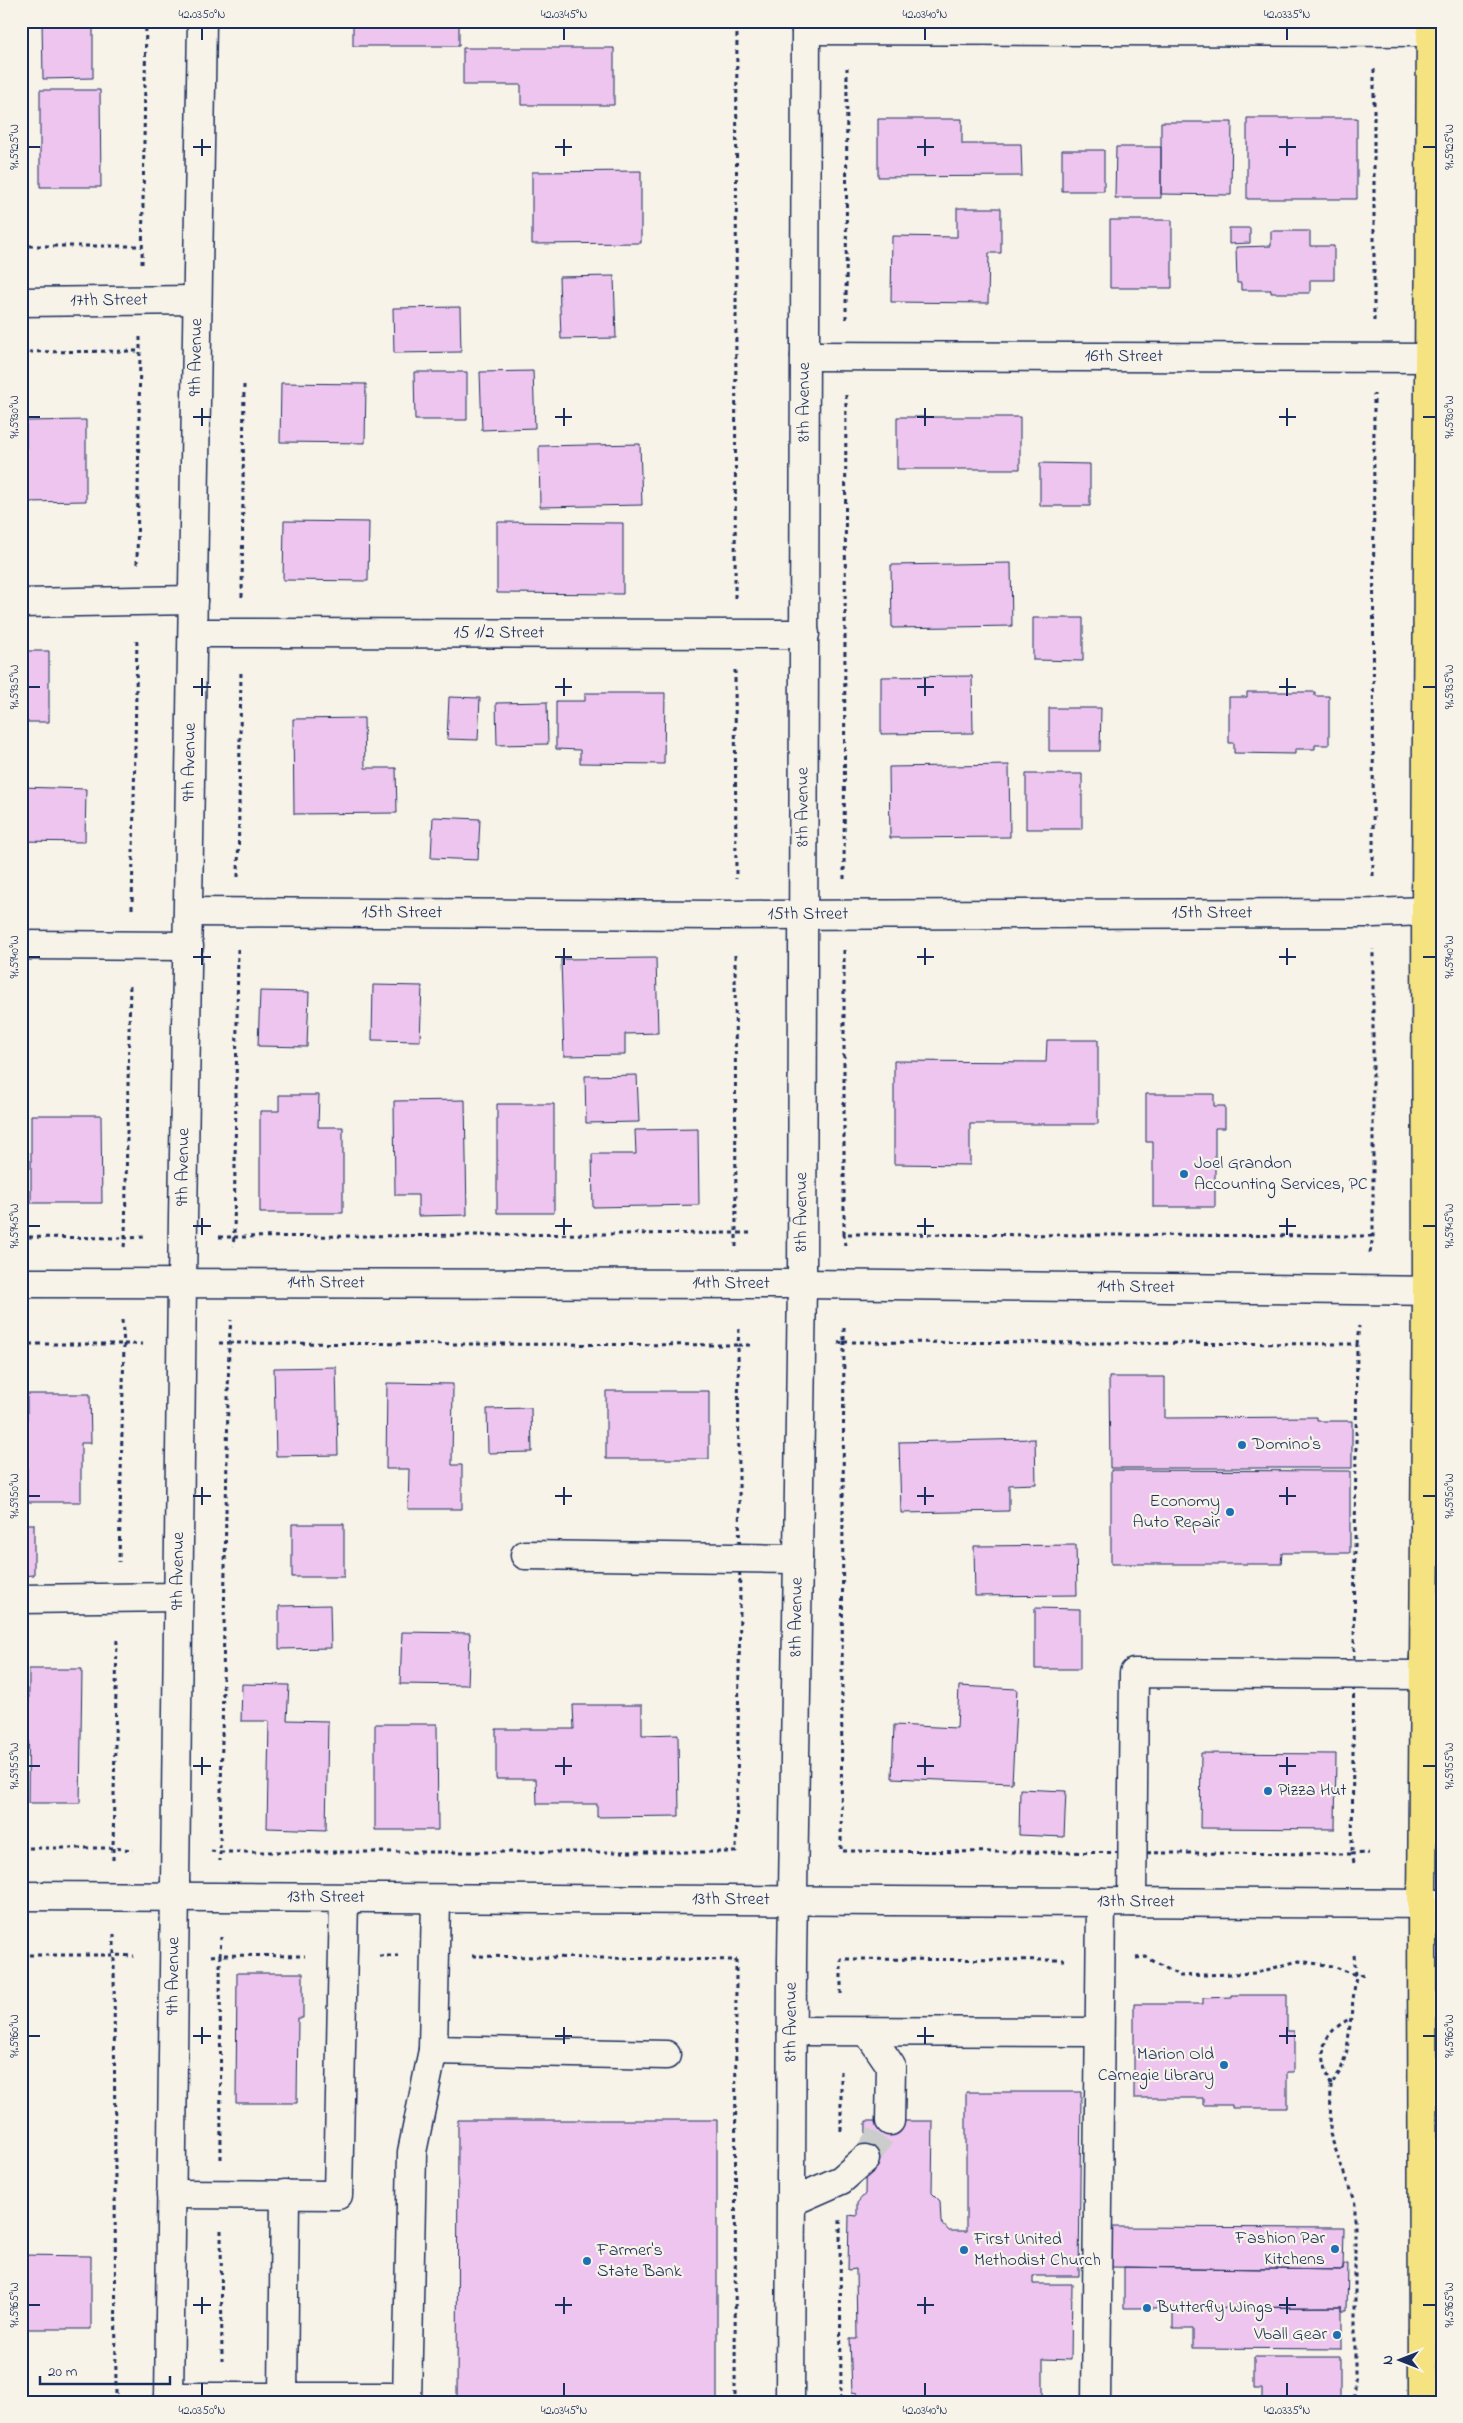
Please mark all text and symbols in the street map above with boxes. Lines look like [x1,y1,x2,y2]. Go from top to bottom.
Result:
text: 42.0350°N [179,6,225,24]
text: 42.0345°N [541,6,587,24]
text: 42.0340°N [903,6,947,24]
text: 42.0335°N [1264,6,1310,24]
text: 91.5925°W [6,124,24,170]
text: 91.5925°W [1441,124,1459,170]
street label: 17th Street [70,288,148,314]
street label: 9th Avenue [183,317,210,397]
street label: 16th Street [1085,344,1163,370]
street label: 8th Avenue [792,361,818,442]
text: 91.5930°W [6,395,24,439]
text: 91.5930°W [1441,395,1459,439]
street label: 15 1/2 Street [454,620,544,647]
text: 91.5935°W [6,665,24,709]
text: 91.5935°W [1441,665,1459,709]
street label: 9th Avenue [177,722,204,802]
street label: 8th Avenue [790,766,817,847]
street label: 15th Street [362,900,442,926]
street label: 15th Street [1172,900,1252,927]
street label: 15th Street [768,902,848,928]
text: 91.5940°W [6,936,24,979]
text: 91.5940°W [1441,936,1459,979]
street label: 9th Avenue [170,1127,197,1207]
place label: Joel Grandon Accounting Services, PC [1194,1151,1368,1199]
marker: Joel Grandon Accounting Services, PC [1178,1168,1190,1180]
street label: 8th Avenue [789,1171,815,1252]
text: 91.5945°W [6,1204,24,1248]
text: 91.5945°W [1441,1204,1459,1248]
street label: 14th Street [287,1270,365,1296]
street label: 14th Street [692,1271,770,1297]
street label: 14th Street [1097,1274,1175,1301]
place label: Domino's [1251,1432,1321,1458]
marker: Domino's [1236,1439,1248,1451]
text: 91.5950°W [6,1474,24,1518]
text: 91.5950°W [1441,1474,1459,1518]
place label: Economy Auto Repair [1132,1489,1220,1536]
marker: Economy Auto Repair [1224,1506,1236,1518]
street label: 9th Avenue [165,1531,192,1610]
street label: 8th Avenue [783,1576,811,1657]
text: 91.5955°W [6,1743,24,1789]
text: 91.5955°W [1441,1743,1459,1789]
place label: Pizza Hut [1278,1778,1347,1804]
marker: Pizza Hut [1262,1785,1274,1797]
street label: 13th Street [287,1884,365,1911]
street label: 13th Street [692,1887,770,1913]
street label: 13th Street [1097,1889,1175,1915]
street label: 9th Avenue [160,1936,187,2015]
street label: 8th Avenue [779,1981,805,2062]
text: 91.5960°W [6,2014,24,2058]
text: 91.5960°W [1441,2014,1459,2058]
place label: Marion Old Carnegie Library [1098,2042,1214,2090]
marker: Marion Old Carnegie Library [1218,2059,1230,2071]
place label: Fashion Par Kitchens [1234,2226,1325,2273]
place label: First United Methodist Church [973,2227,1101,2274]
place label: Farmer's State Bank [596,2238,682,2285]
marker: Fashion Par Kitchens [1329,2243,1341,2255]
marker: First United Methodist Church [958,2244,970,2256]
marker: Farmer's State Bank [581,2255,593,2267]
text: 91.5965°W [6,2282,24,2328]
text: 91.5965°W [1441,2282,1459,2328]
place label: Butterfly Wings [1156,2295,1273,2322]
marker: Butterfly Wings [1141,2302,1153,2314]
place label: Vball Gear [1253,2322,1327,2348]
marker: Vball Gear [1331,2329,1343,2341]
north arrow [1376,2336,1426,2386]
scale bar [40,2353,170,2385]
text: N [1378,2355,1399,2365]
text: 20 m [48,2361,78,2383]
text: 42.0350°N [179,2402,225,2420]
text: 42.0345°N [541,2402,587,2420]
text: 42.0340°N [903,2402,947,2420]
text: 42.0335°N [1264,2402,1310,2420]

